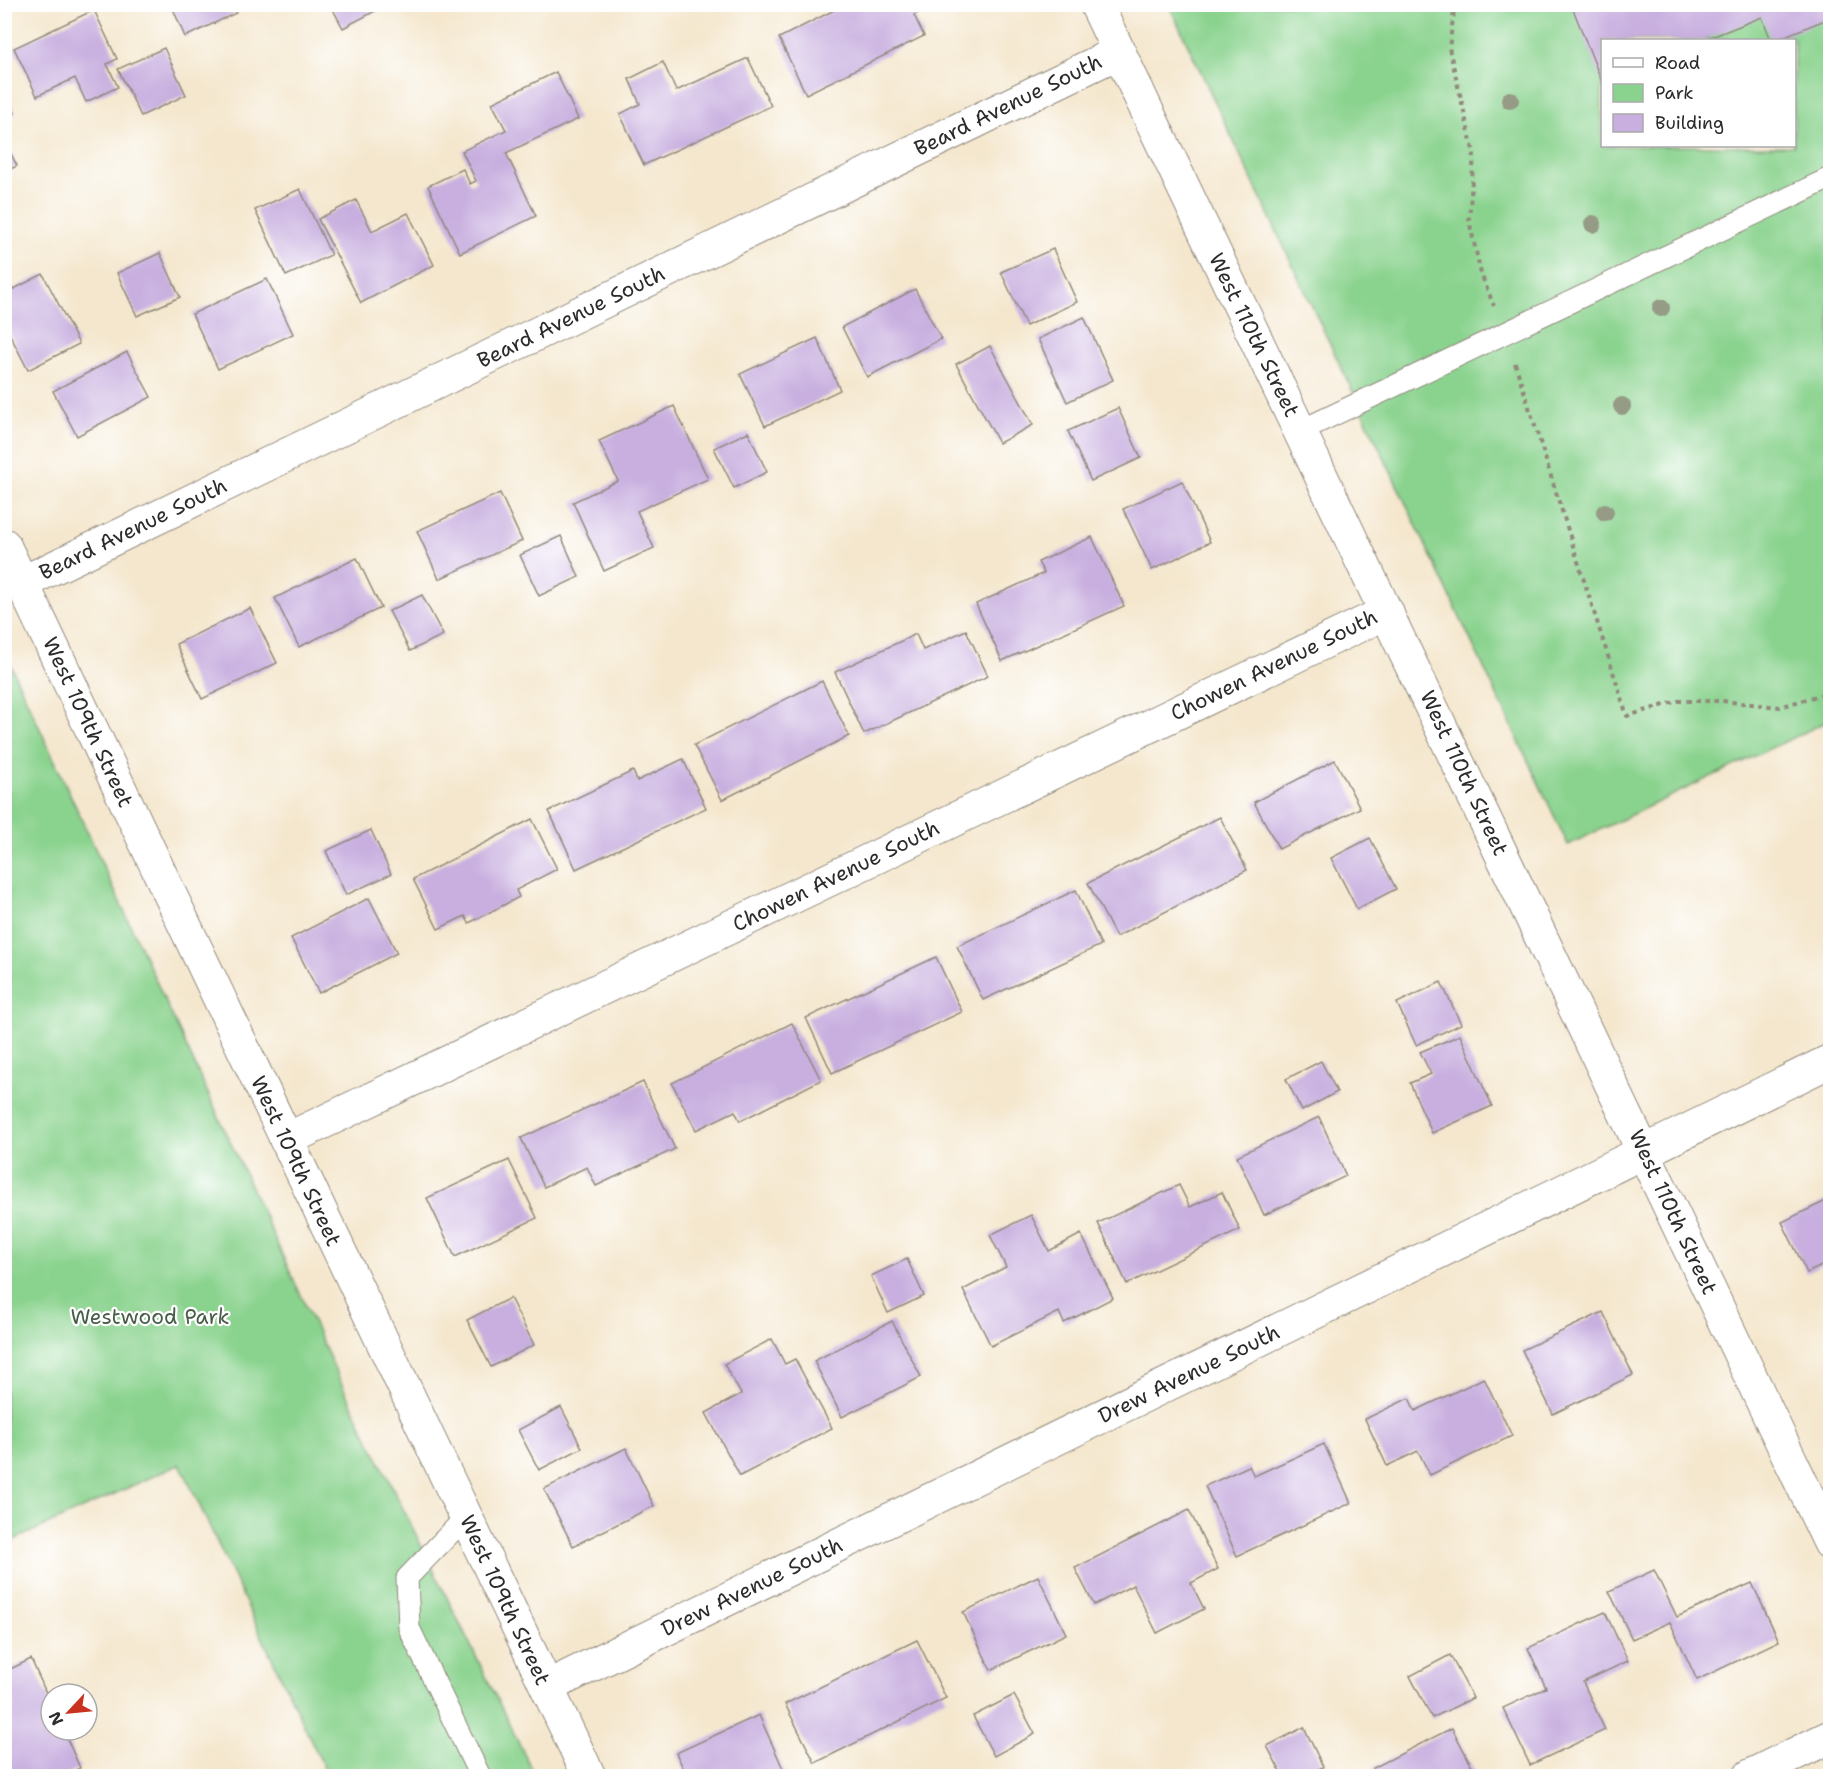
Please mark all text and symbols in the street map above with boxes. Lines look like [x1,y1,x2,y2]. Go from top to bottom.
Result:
legend [1601,39,1796,147]
street label: Beard Avenue South [910,47,1106,163]
text: Road [1655,51,1700,75]
text: Park [1655,81,1694,105]
text: Building [1655,111,1724,135]
street label: West 110th Street [1202,248,1306,422]
street label: Beard Avenue South [473,259,669,375]
street label: Beard Avenue South [35,471,231,587]
street label: Chowen Avenue South [1166,603,1382,727]
street label: West 109th Street [36,632,140,812]
street label: West 110th Street [1413,686,1515,860]
street label: Chowen Avenue South [728,814,944,938]
street label: West 109th Street [244,1071,348,1251]
street label: West 110th Street [1622,1125,1724,1299]
park label: Westwood Park [70,1303,230,1331]
street label: Drew Avenue South [1094,1318,1284,1430]
street label: West 109th Street [453,1510,557,1690]
street label: Drew Avenue South [657,1531,847,1643]
north arrow [39,1682,99,1742]
text: N [44,1708,68,1729]

